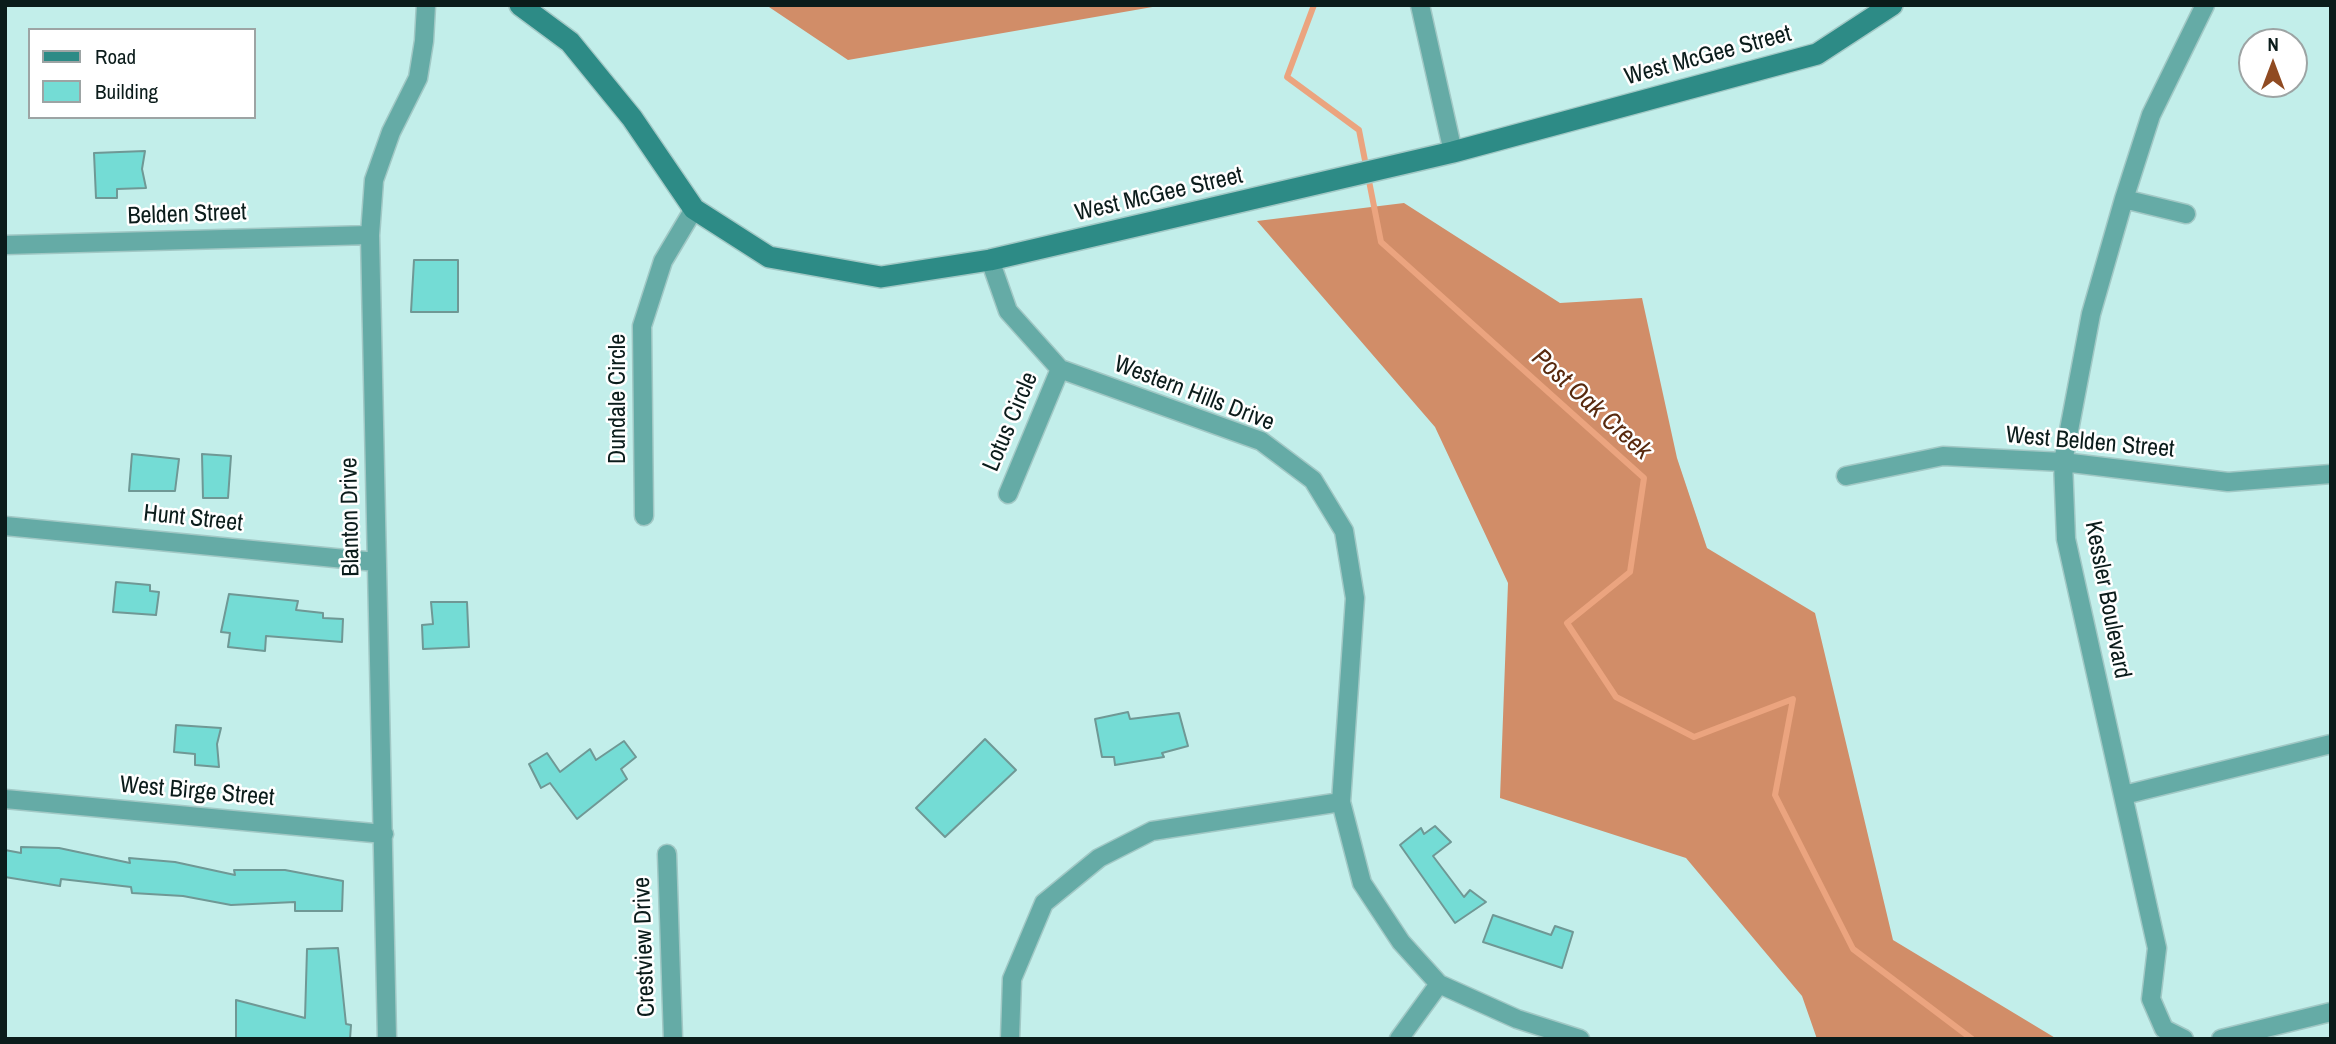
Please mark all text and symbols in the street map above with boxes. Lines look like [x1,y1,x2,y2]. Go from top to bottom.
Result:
street label: West McGee Street [1622,20,1794,92]
legend [28,28,256,119]
north arrow [2238,28,2308,98]
text: N [2267,31,2279,57]
text: Road [95,42,136,71]
text: Building [95,77,158,106]
street label: West McGee Street [1072,162,1246,228]
street label: Belden Street [127,199,247,231]
street label: Dundale Circle [605,334,633,464]
water label: Post Oak Creek [1525,343,1657,467]
street label: Western Hills Drive [1110,350,1278,438]
street label: Lotus Circle [977,368,1045,476]
street label: West Belden Street [2004,421,2176,465]
street label: Blanton Drive [336,457,366,577]
street label: Hunt Street [142,499,244,539]
street label: Kessler Boulevard [2078,519,2136,681]
street label: West Birge Street [119,771,275,813]
street label: Crestview Drive [628,877,662,1017]

